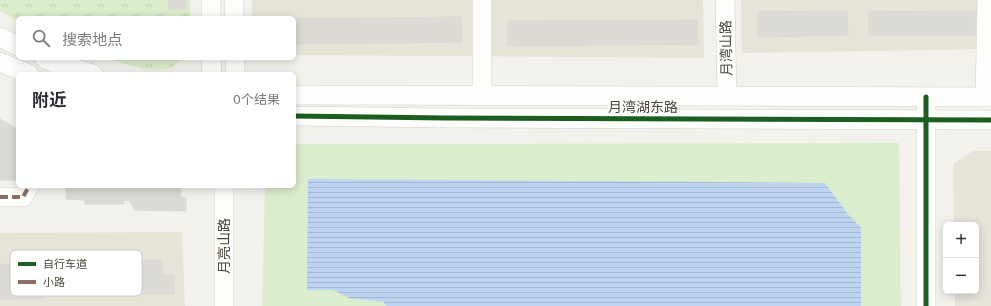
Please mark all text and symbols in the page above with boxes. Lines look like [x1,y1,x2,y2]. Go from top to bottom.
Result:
search box [16,16,296,60]
street label: 月湾山路 [718,20,734,76]
icon: search [30,27,52,49]
text: 搜索地点 [62,31,122,49]
text: 附近 [32,90,66,110]
text: 0个结果 [233,92,280,107]
street label: 月湾湖东路 [608,99,678,115]
street label: 月亮山路 [216,218,232,274]
map controls [943,222,979,294]
button: + [943,222,979,258]
legend [10,250,142,296]
text: 自行车道 [43,258,87,271]
button: − [943,258,979,294]
text: 小路 [43,276,65,289]

